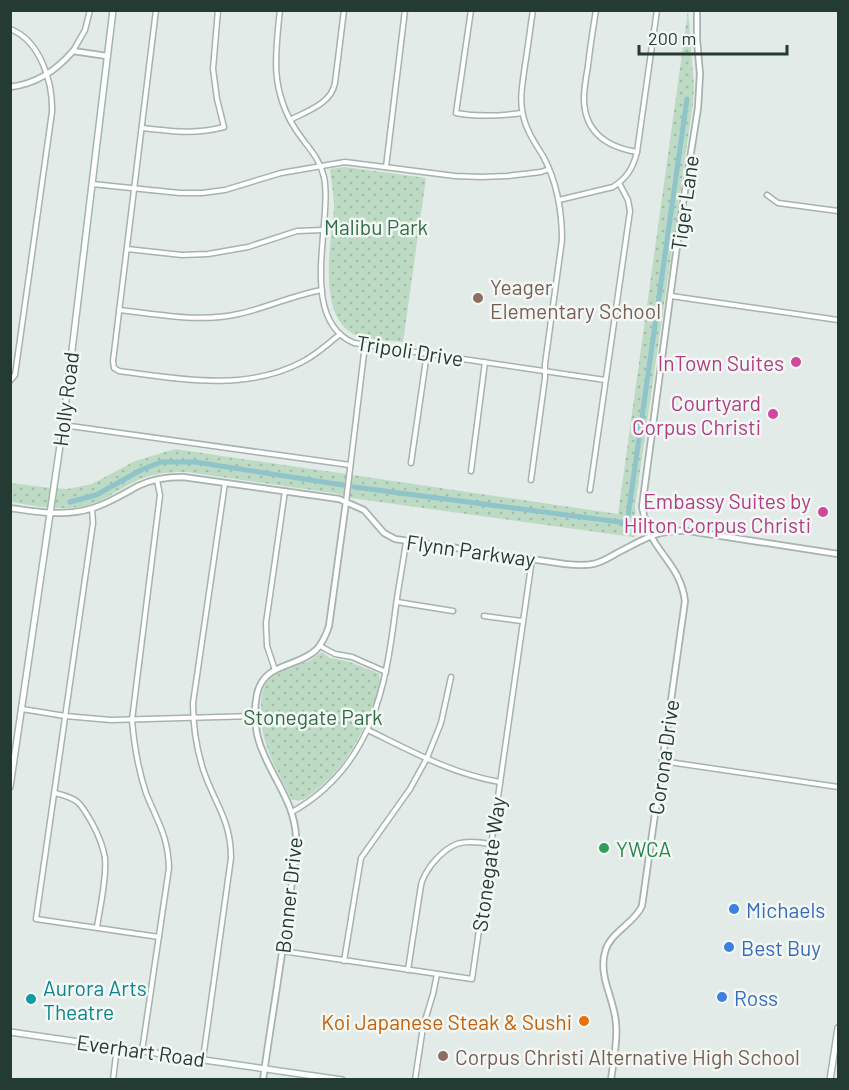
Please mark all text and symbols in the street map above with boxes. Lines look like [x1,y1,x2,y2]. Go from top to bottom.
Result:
scale bar [639,18,788,56]
text: 200 m [648,27,696,49]
street label: Tiger Lane [665,154,703,252]
park label: Malibu Park [324,214,428,239]
place label: Yeager Elementary School [490,274,661,323]
marker: Yeager Elementary School [471,291,485,305]
street label: Tripoli Drive [355,329,465,371]
street label: Holly Road [47,350,83,448]
place label: InTown Suites [658,350,784,375]
marker: InTown Suites [789,355,803,369]
place label: Courtyard Corpus Christi [632,390,761,439]
marker: Courtyard Corpus Christi [766,407,780,421]
place label: Embassy Suites by Hilton Corpus Christi [624,488,811,537]
marker: Embassy Suites by Hilton Corpus Christi [816,505,830,519]
street label: Flynn Parkway [405,529,537,571]
street label: Corona Drive [643,698,683,816]
park label: Stonegate Park [243,704,383,729]
street label: Stonegate Way [466,795,510,933]
street label: Bonner Drive [269,836,307,954]
place label: YWCA [616,836,672,861]
marker: YWCA [597,841,611,855]
place label: Michaels [746,897,825,922]
marker: Michaels [727,902,741,916]
place label: Best Buy [741,935,821,960]
marker: Best Buy [722,940,736,954]
place label: Aurora Arts Theatre [43,975,147,1024]
place label: Ross [734,985,778,1010]
marker: Ross [715,990,729,1004]
marker: Aurora Arts Theatre [24,992,38,1006]
place label: Koi Japanese Steak & Sushi [321,1009,572,1034]
marker: Koi Japanese Steak & Sushi [577,1014,591,1028]
street label: Everhart Road [75,1029,207,1071]
place label: Corpus Christi Alternative High School [455,1044,800,1069]
marker: Corpus Christi Alternative High School [436,1049,450,1063]

